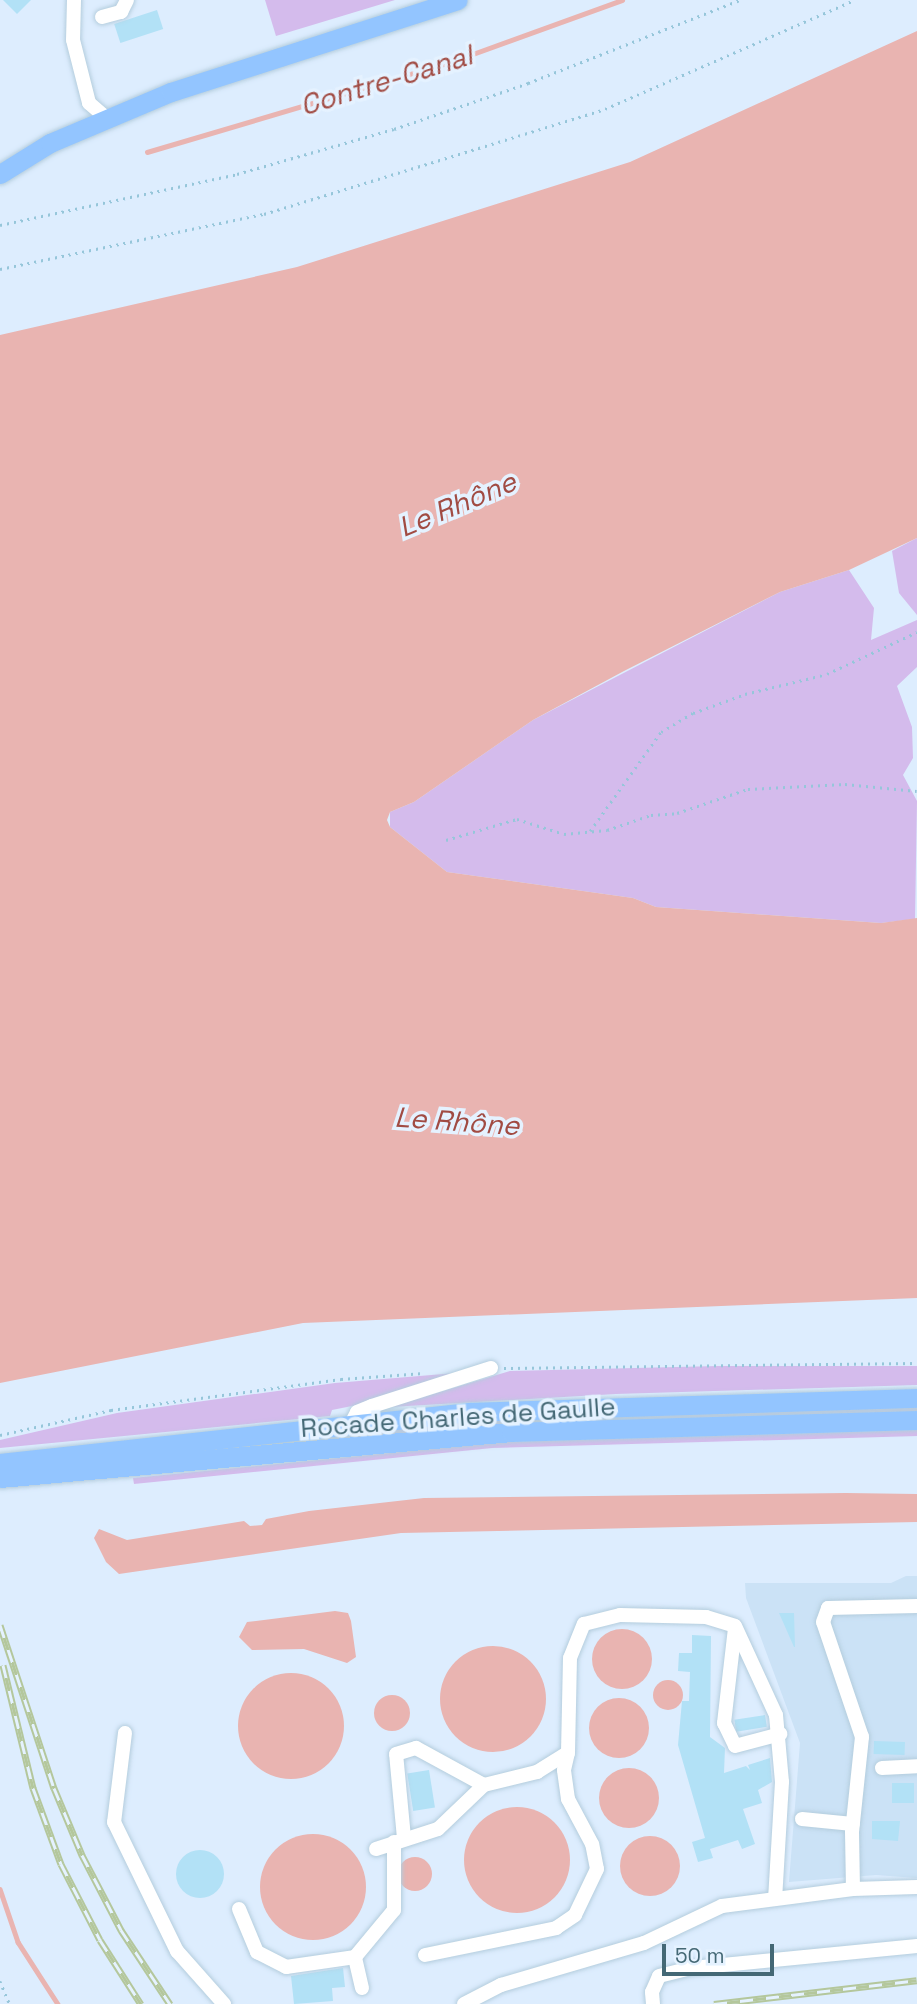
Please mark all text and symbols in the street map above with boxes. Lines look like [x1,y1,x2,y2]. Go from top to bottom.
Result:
water label: Contre-Canal [296,38,476,122]
water label: Le Rhône [393,464,521,544]
water label: Le Rhône [394,1100,520,1142]
street label: Rocade Charles de Gaulle [299,1391,617,1445]
scale bar [665,1930,777,1974]
text: 50 m [675,1942,725,1969]

